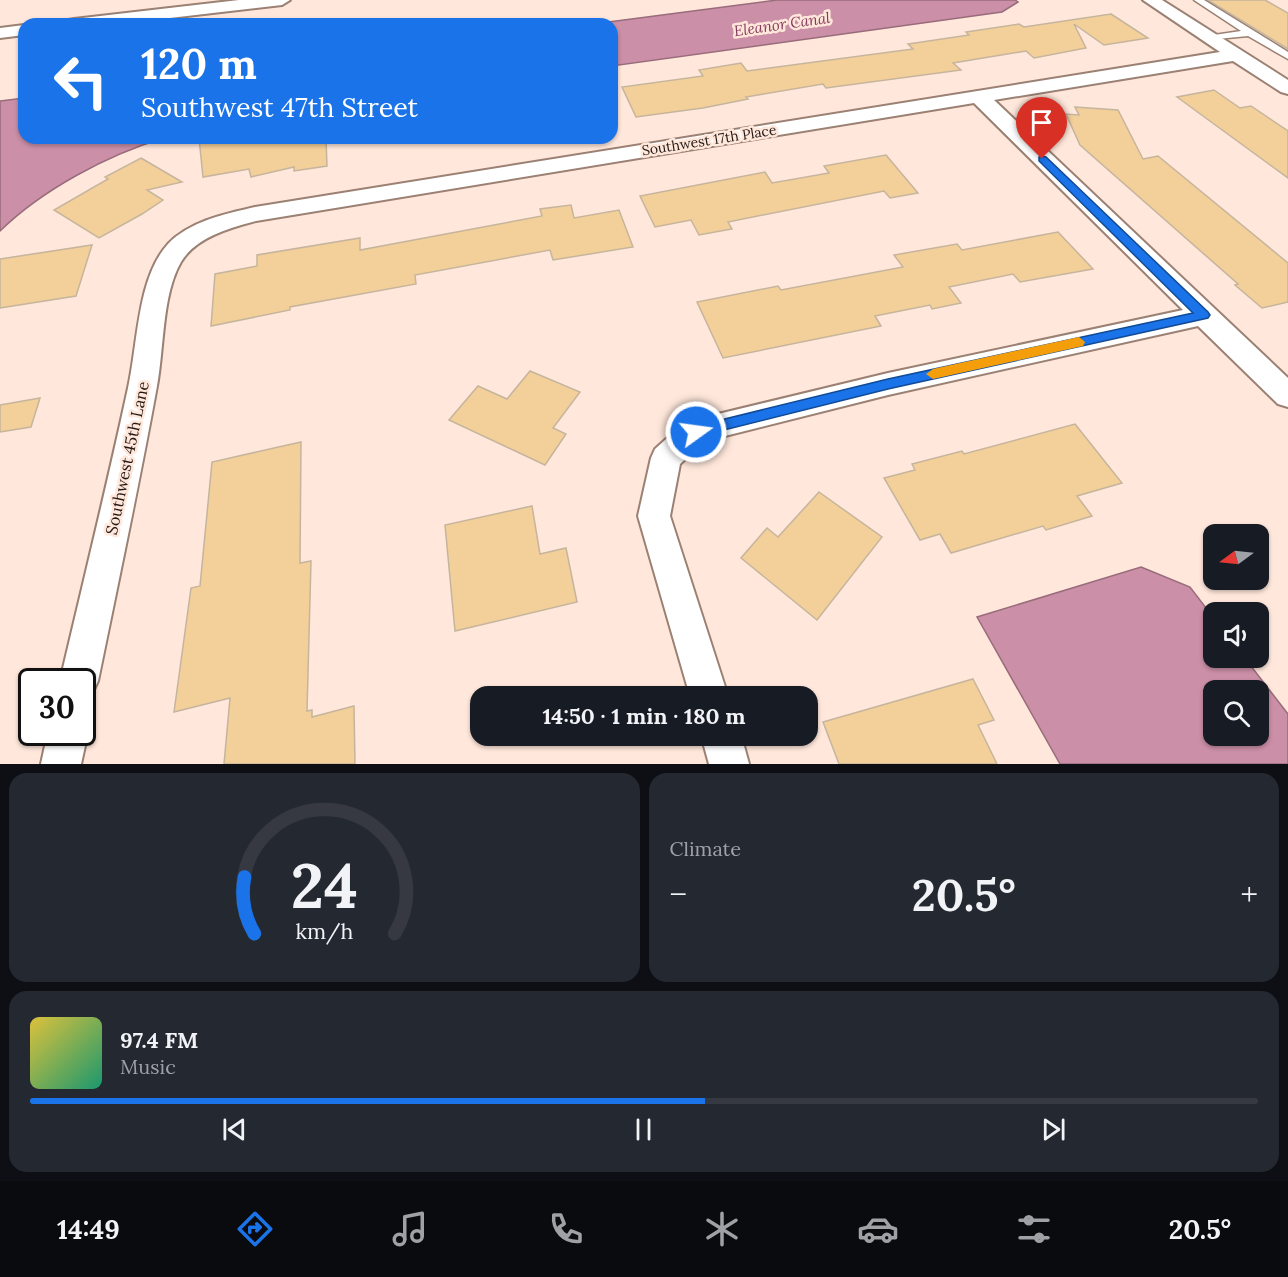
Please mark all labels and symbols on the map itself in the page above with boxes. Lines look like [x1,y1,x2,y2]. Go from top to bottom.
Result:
water label: Eleanor Canal [733,8,832,40]
pin [1016,97,1067,159]
street label: Southwest 17th Place [640,120,778,160]
street label: Southwest 45th Lane [101,379,153,537]
position arrow [664,400,728,464]
north arrow [1203,524,1269,590]
speed limit sign: 30 [18,668,96,746]

